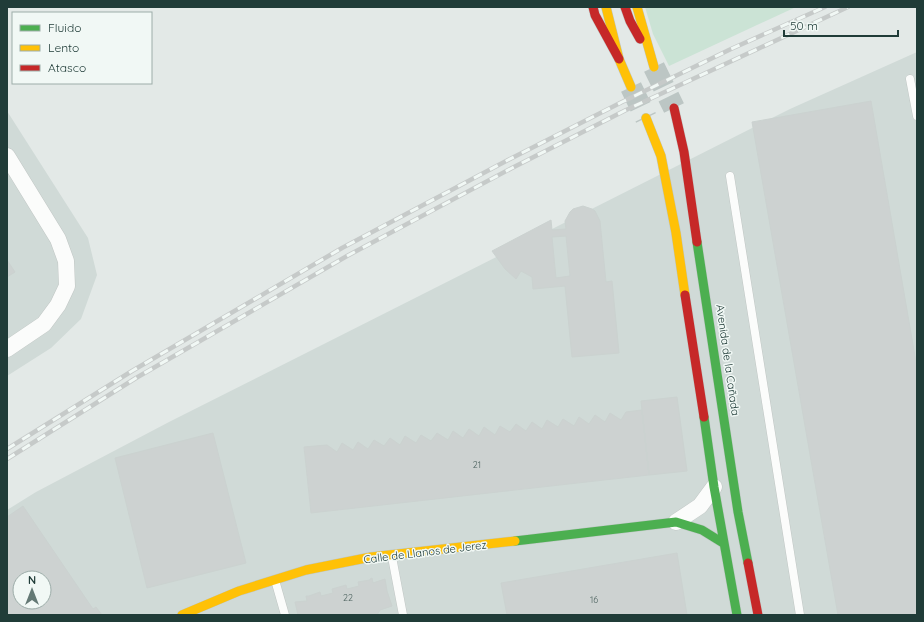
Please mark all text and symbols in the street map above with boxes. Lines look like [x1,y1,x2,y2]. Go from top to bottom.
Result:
legend [12,12,152,84]
scale bar [784,12,898,38]
text: 50 m [790,18,818,33]
text: Fluido [48,20,81,35]
text: Lento [48,40,79,55]
text: Atasco [48,60,86,75]
street label: Avenida de la Cañada [713,304,743,416]
house number: 21 [473,459,481,470]
street label: Calle de Llanos de Jerez [363,537,487,567]
north arrow [12,570,52,610]
text: N [28,573,36,587]
house number: 22 [343,592,353,603]
house number: 16 [590,594,598,605]

